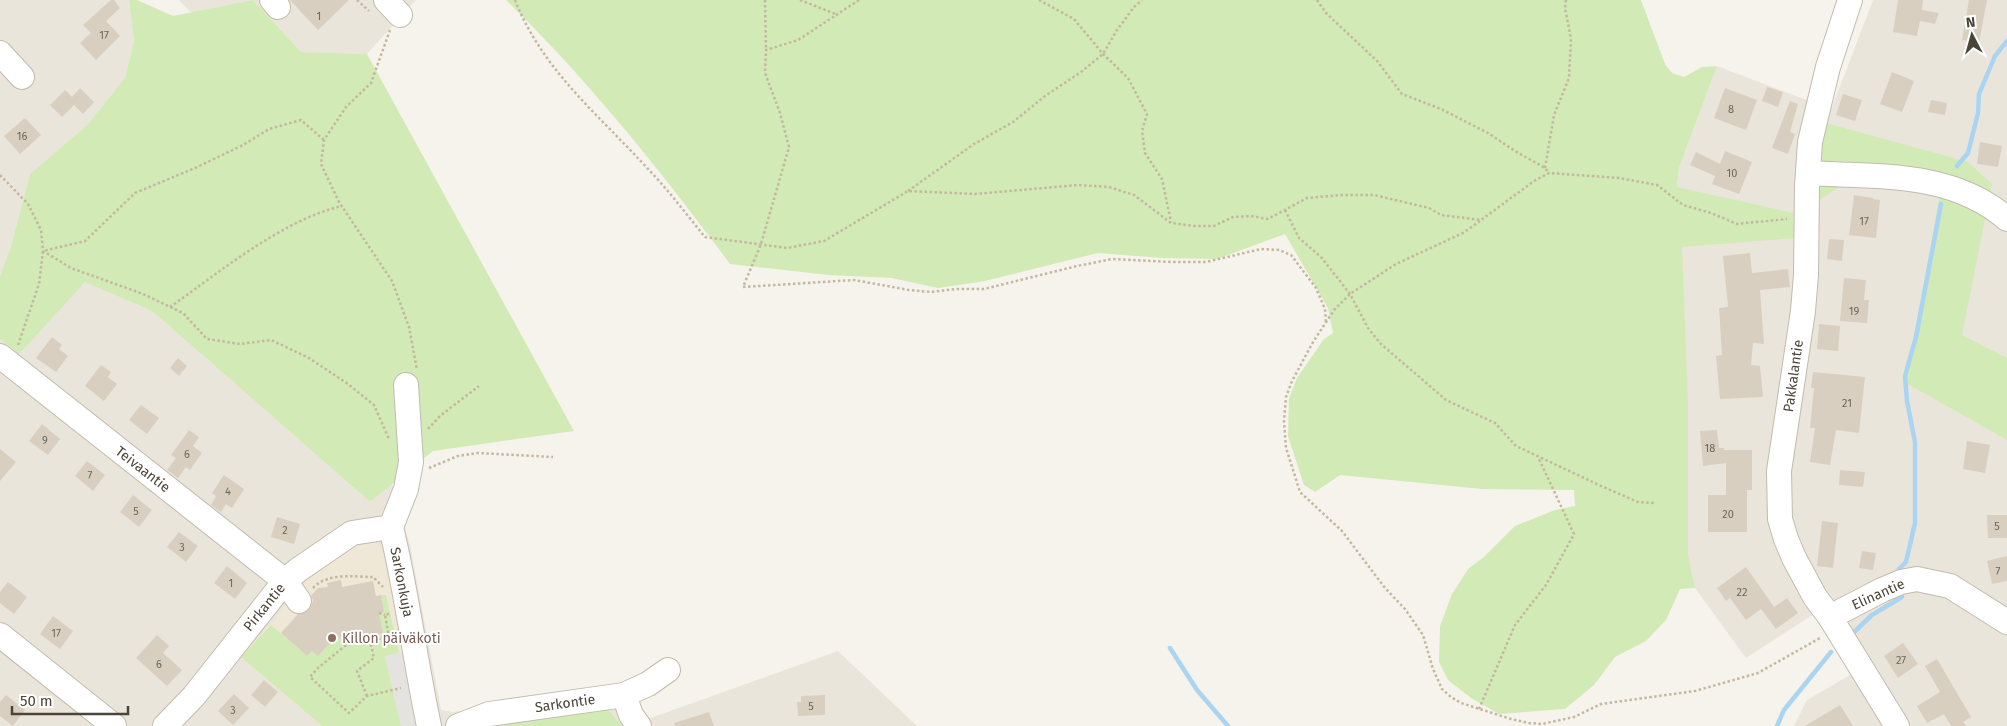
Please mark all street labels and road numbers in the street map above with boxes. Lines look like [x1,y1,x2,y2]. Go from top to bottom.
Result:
street label: Pakkalantie [1780,339,1807,413]
street label: Teivaantie [112,443,173,496]
street label: Sarkonkuja [386,546,417,618]
street label: Elinantie [1849,575,1907,614]
street label: Pirkantie [240,580,289,635]
street label: Sarkontie [534,691,596,716]

